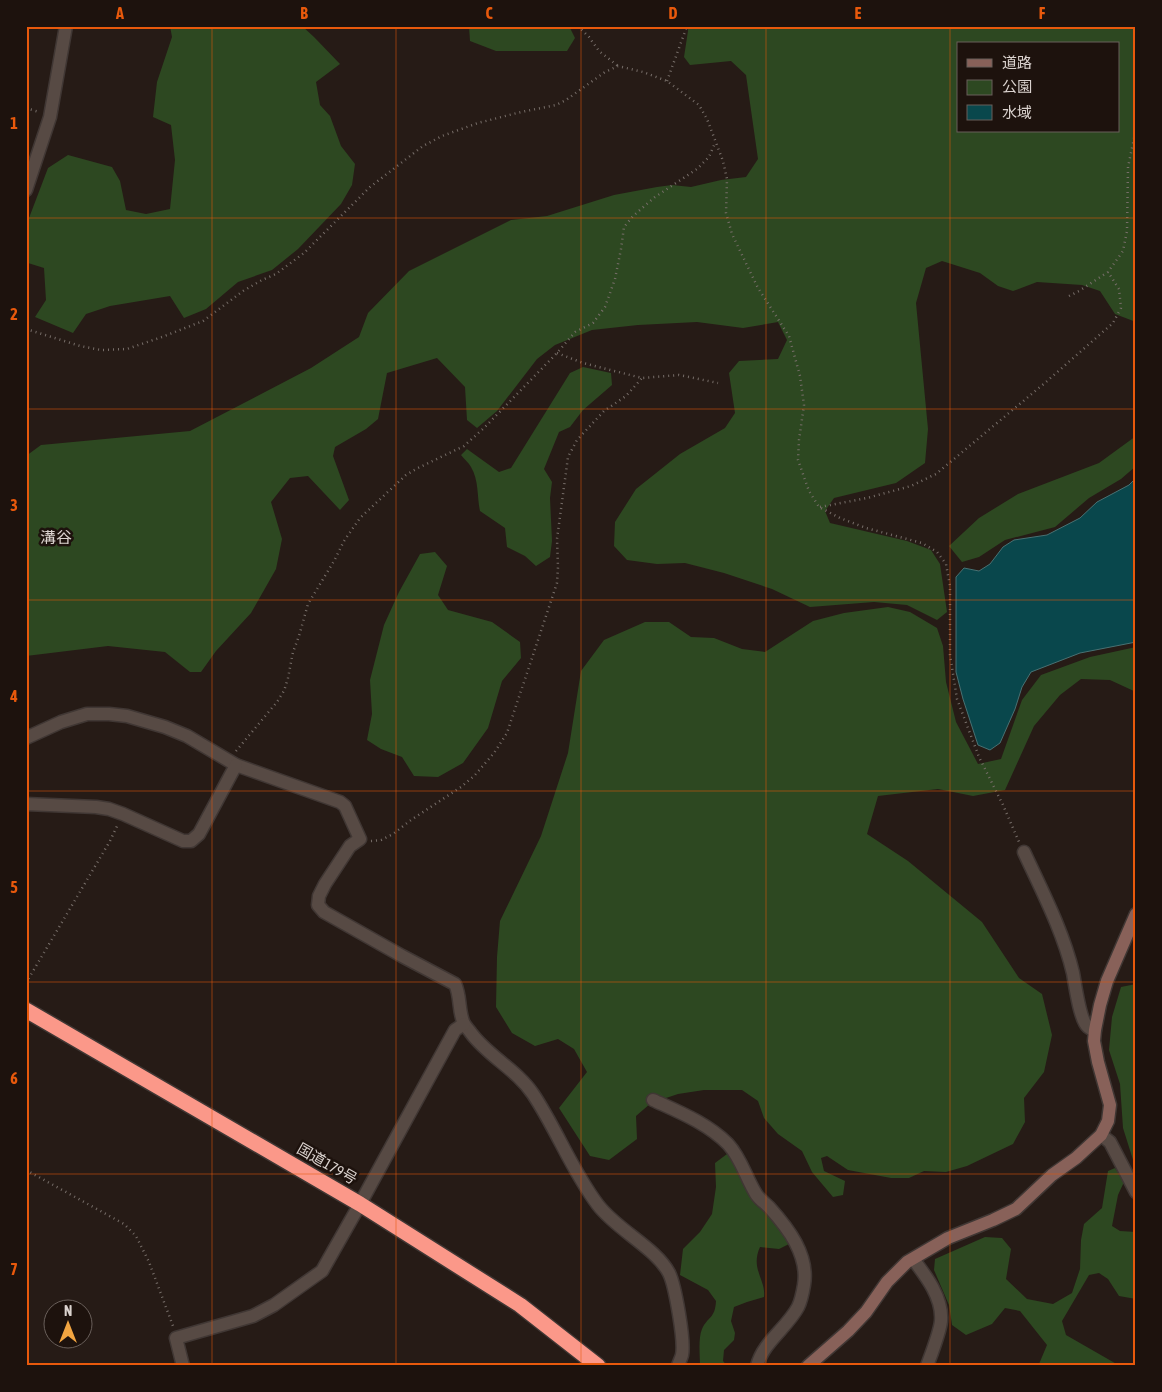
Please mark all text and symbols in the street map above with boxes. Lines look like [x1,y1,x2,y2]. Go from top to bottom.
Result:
text: A [115,4,124,22]
text: B [300,4,308,22]
text: C [485,4,493,22]
text: D [669,4,678,22]
text: E [855,4,862,22]
text: F [1039,4,1046,22]
legend [957,42,1120,132]
text: 道路 [1002,54,1032,71]
text: 公園 [1002,78,1032,95]
text: 水域 [1002,104,1032,121]
text: 1 [10,114,18,132]
text: 2 [10,305,18,323]
text: 3 [10,496,18,514]
district label: 溝谷 [40,528,72,546]
text: 4 [9,687,18,705]
text: 5 [10,878,18,896]
text: 6 [10,1069,18,1087]
street label: 国道179号 [294,1140,360,1187]
text: 7 [10,1260,18,1278]
north arrow [42,1300,92,1350]
text: N [64,1303,72,1319]

